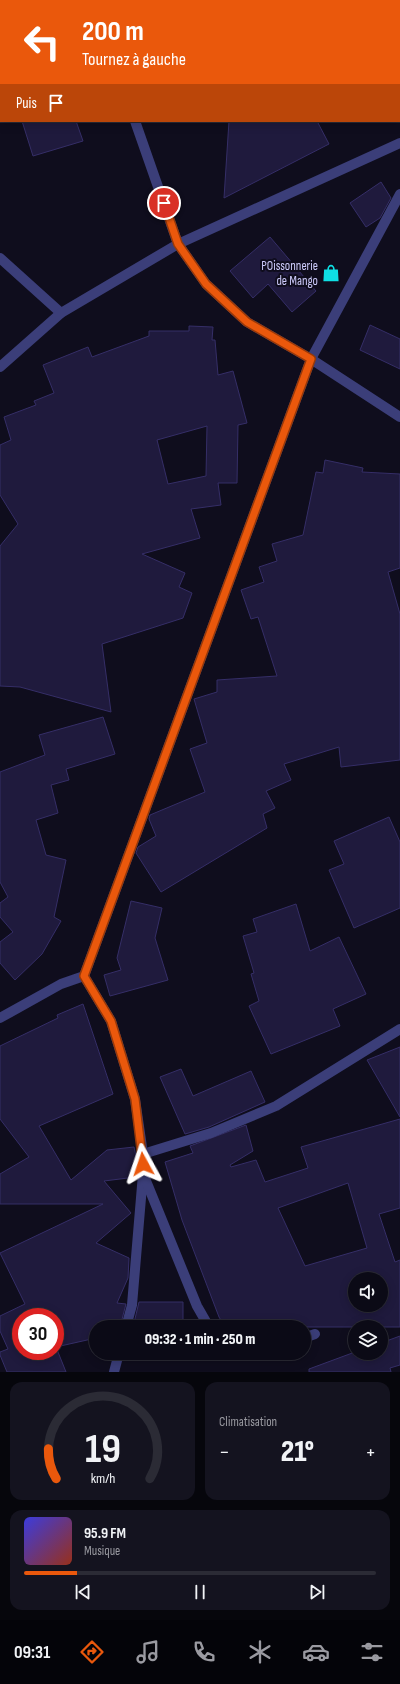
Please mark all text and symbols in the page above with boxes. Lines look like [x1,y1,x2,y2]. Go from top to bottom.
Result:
text: 200 m [82,15,144,48]
icon: left [16,16,68,68]
text: Tournez à gauche [82,49,186,70]
icon: arrive [45,92,67,114]
text: Puis [16,94,37,113]
pin [147,186,181,220]
icon: arrive [153,192,175,214]
place label: POissonnerie de Mango [261,258,318,289]
shop icon: POissonnerie de Mango [321,263,341,283]
position arrow [122,1143,164,1185]
map controls [348,1272,388,1360]
button: sound [348,1272,388,1312]
speed limit sign: 30 [12,1308,64,1360]
button: layers [348,1320,388,1360]
text: 09:32 · 1 min · 250 m [145,1330,255,1349]
text: Climatisation [219,1414,277,1430]
text: 19 [84,1425,121,1474]
text: 21° [281,1434,314,1470]
text: − [219,1439,230,1466]
text: + [365,1439,376,1466]
text: km/h [90,1470,115,1487]
text: 95.9 FM [84,1524,126,1543]
text: Musique [84,1543,120,1559]
icon: previous [72,1581,94,1603]
icon: pause [189,1581,211,1603]
icon: next [306,1581,328,1603]
icon: directions [78,1638,106,1666]
icon: music [134,1638,162,1666]
icon: phone [190,1638,218,1666]
icon: climate [246,1638,274,1666]
icon: car [302,1638,330,1666]
icon: filters [358,1638,386,1666]
text: 09:31 [14,1642,50,1663]

